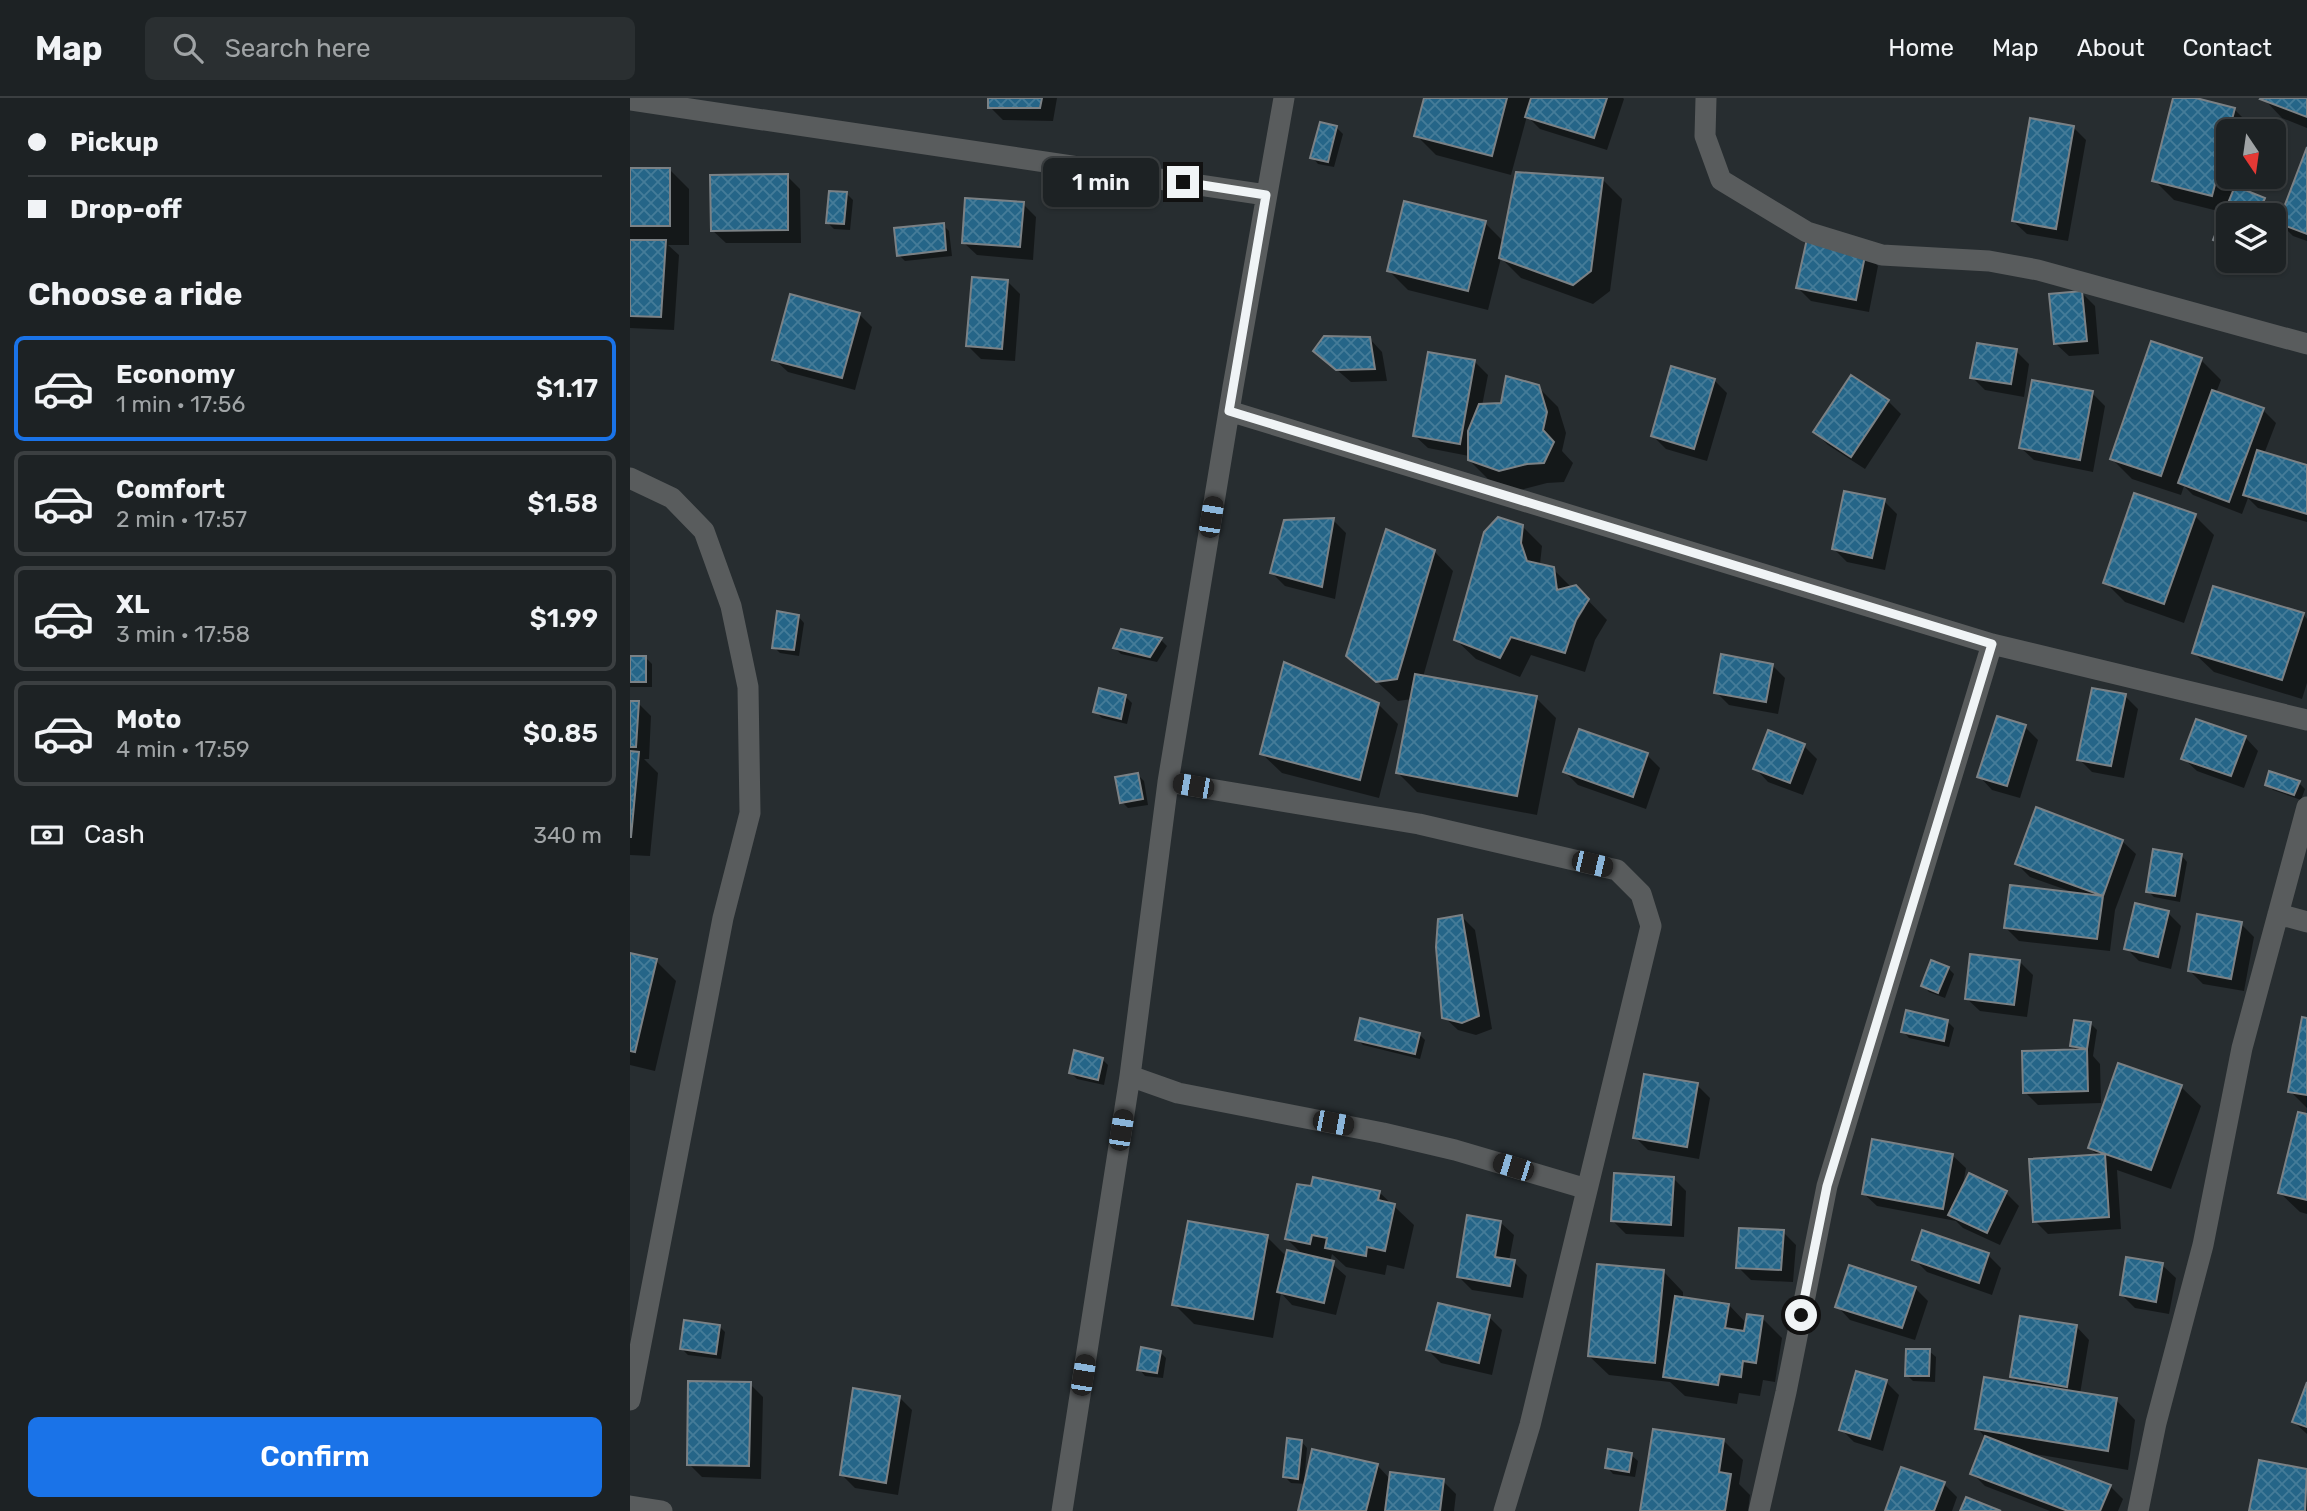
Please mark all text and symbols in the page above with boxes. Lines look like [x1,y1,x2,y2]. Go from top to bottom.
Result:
search box [145,17,635,80]
text: Map [35,29,103,68]
icon: search [169,29,207,67]
text: Search here [225,33,370,64]
text: Home [1888,34,1954,62]
text: Map [1992,34,2039,62]
text: About [2077,34,2145,62]
text: Contact [2183,34,2272,62]
north arrow [2216,119,2286,189]
map controls [2216,119,2286,273]
text: Pickup [70,127,159,158]
callout: 1 min [1043,158,1158,206]
route end [1167,166,1199,198]
text: 1 min [1072,168,1130,196]
text: Drop-off [70,194,182,225]
button: layers [2216,203,2286,273]
text: Choose a ride [28,275,242,313]
icon: car [32,357,95,420]
text: Economy [116,359,235,390]
text: $1.17 [536,373,598,404]
text: 1 min · 17:56 [116,390,245,418]
icon: car [32,472,95,535]
text: Comfort [116,474,225,505]
text: $1.58 [528,488,598,519]
car [1198,495,1225,539]
text: 2 min · 17:57 [116,505,247,533]
icon: car [32,587,95,650]
text: XL [116,589,149,620]
text: $1.99 [530,603,598,634]
text: 3 min · 17:58 [116,620,250,648]
icon: car [32,702,95,765]
text: Moto [116,704,181,735]
text: $0.85 [523,718,598,749]
text: 4 min · 17:59 [116,735,250,763]
car [1171,772,1216,800]
icon: cash [28,816,66,854]
text: Cash [84,819,145,850]
text: 340 m [533,821,602,849]
car [1570,849,1615,879]
car [1108,1108,1135,1152]
car [1311,1109,1356,1137]
car [1490,1151,1537,1183]
route start [1785,1299,1817,1331]
car [1070,1353,1097,1397]
button: Confirm [28,1417,602,1497]

